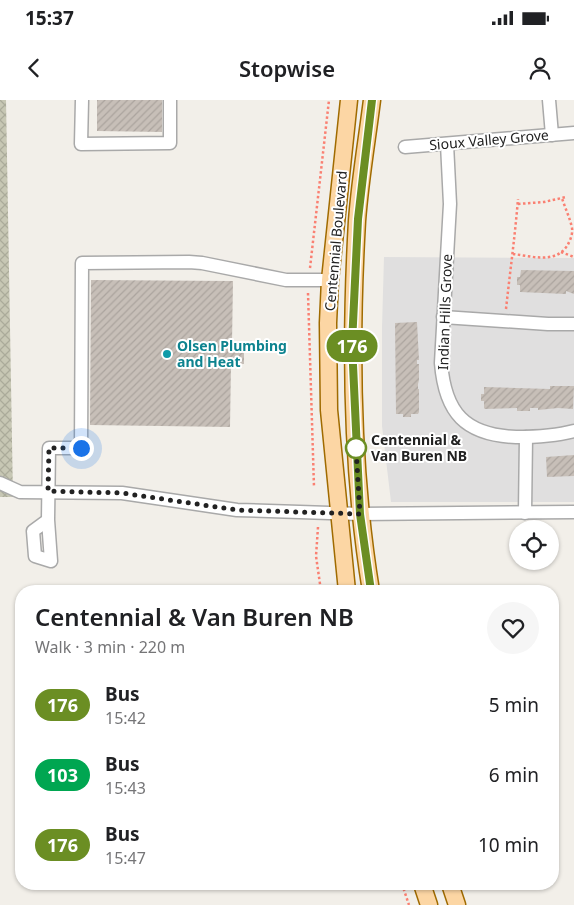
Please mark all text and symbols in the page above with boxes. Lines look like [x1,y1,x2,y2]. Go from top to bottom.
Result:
text: 15:37 [25,5,74,31]
text: Stopwise [239,53,335,83]
icon: back [20,54,48,82]
icon: person [526,54,554,82]
street label: Sioux Valley Grove [428,125,550,154]
street label: Centennial Boulevard [320,170,351,312]
street label: Indian Hills Grove [433,253,456,370]
line badge: 176 [323,330,381,362]
text: 176 [337,334,367,358]
place label: Olsen Plumbing and Heat [177,336,287,371]
marker: Olsen Plumbing and Heat [161,348,173,360]
place label: Centennial & Van Buren NB [371,430,467,465]
your location [69,436,94,461]
marker: Centennial & Van Buren NB [345,437,367,459]
map controls [509,520,559,570]
button: locate [509,520,559,570]
text: Centennial & Van Buren NB [35,600,354,633]
button: heart [487,602,539,654]
text: Walk · 3 min · 220 m [35,636,185,658]
text: Bus [105,681,140,707]
text: 5 min [489,692,539,718]
text: 176 [47,693,78,717]
text: 15:42 [105,707,146,729]
text: Bus [105,751,140,777]
text: 6 min [489,762,539,788]
text: 103 [47,763,78,787]
text: 15:43 [105,777,146,799]
text: Bus [105,821,140,847]
text: 10 min [478,832,539,858]
text: 176 [47,833,78,857]
text: 15:47 [105,847,146,869]

